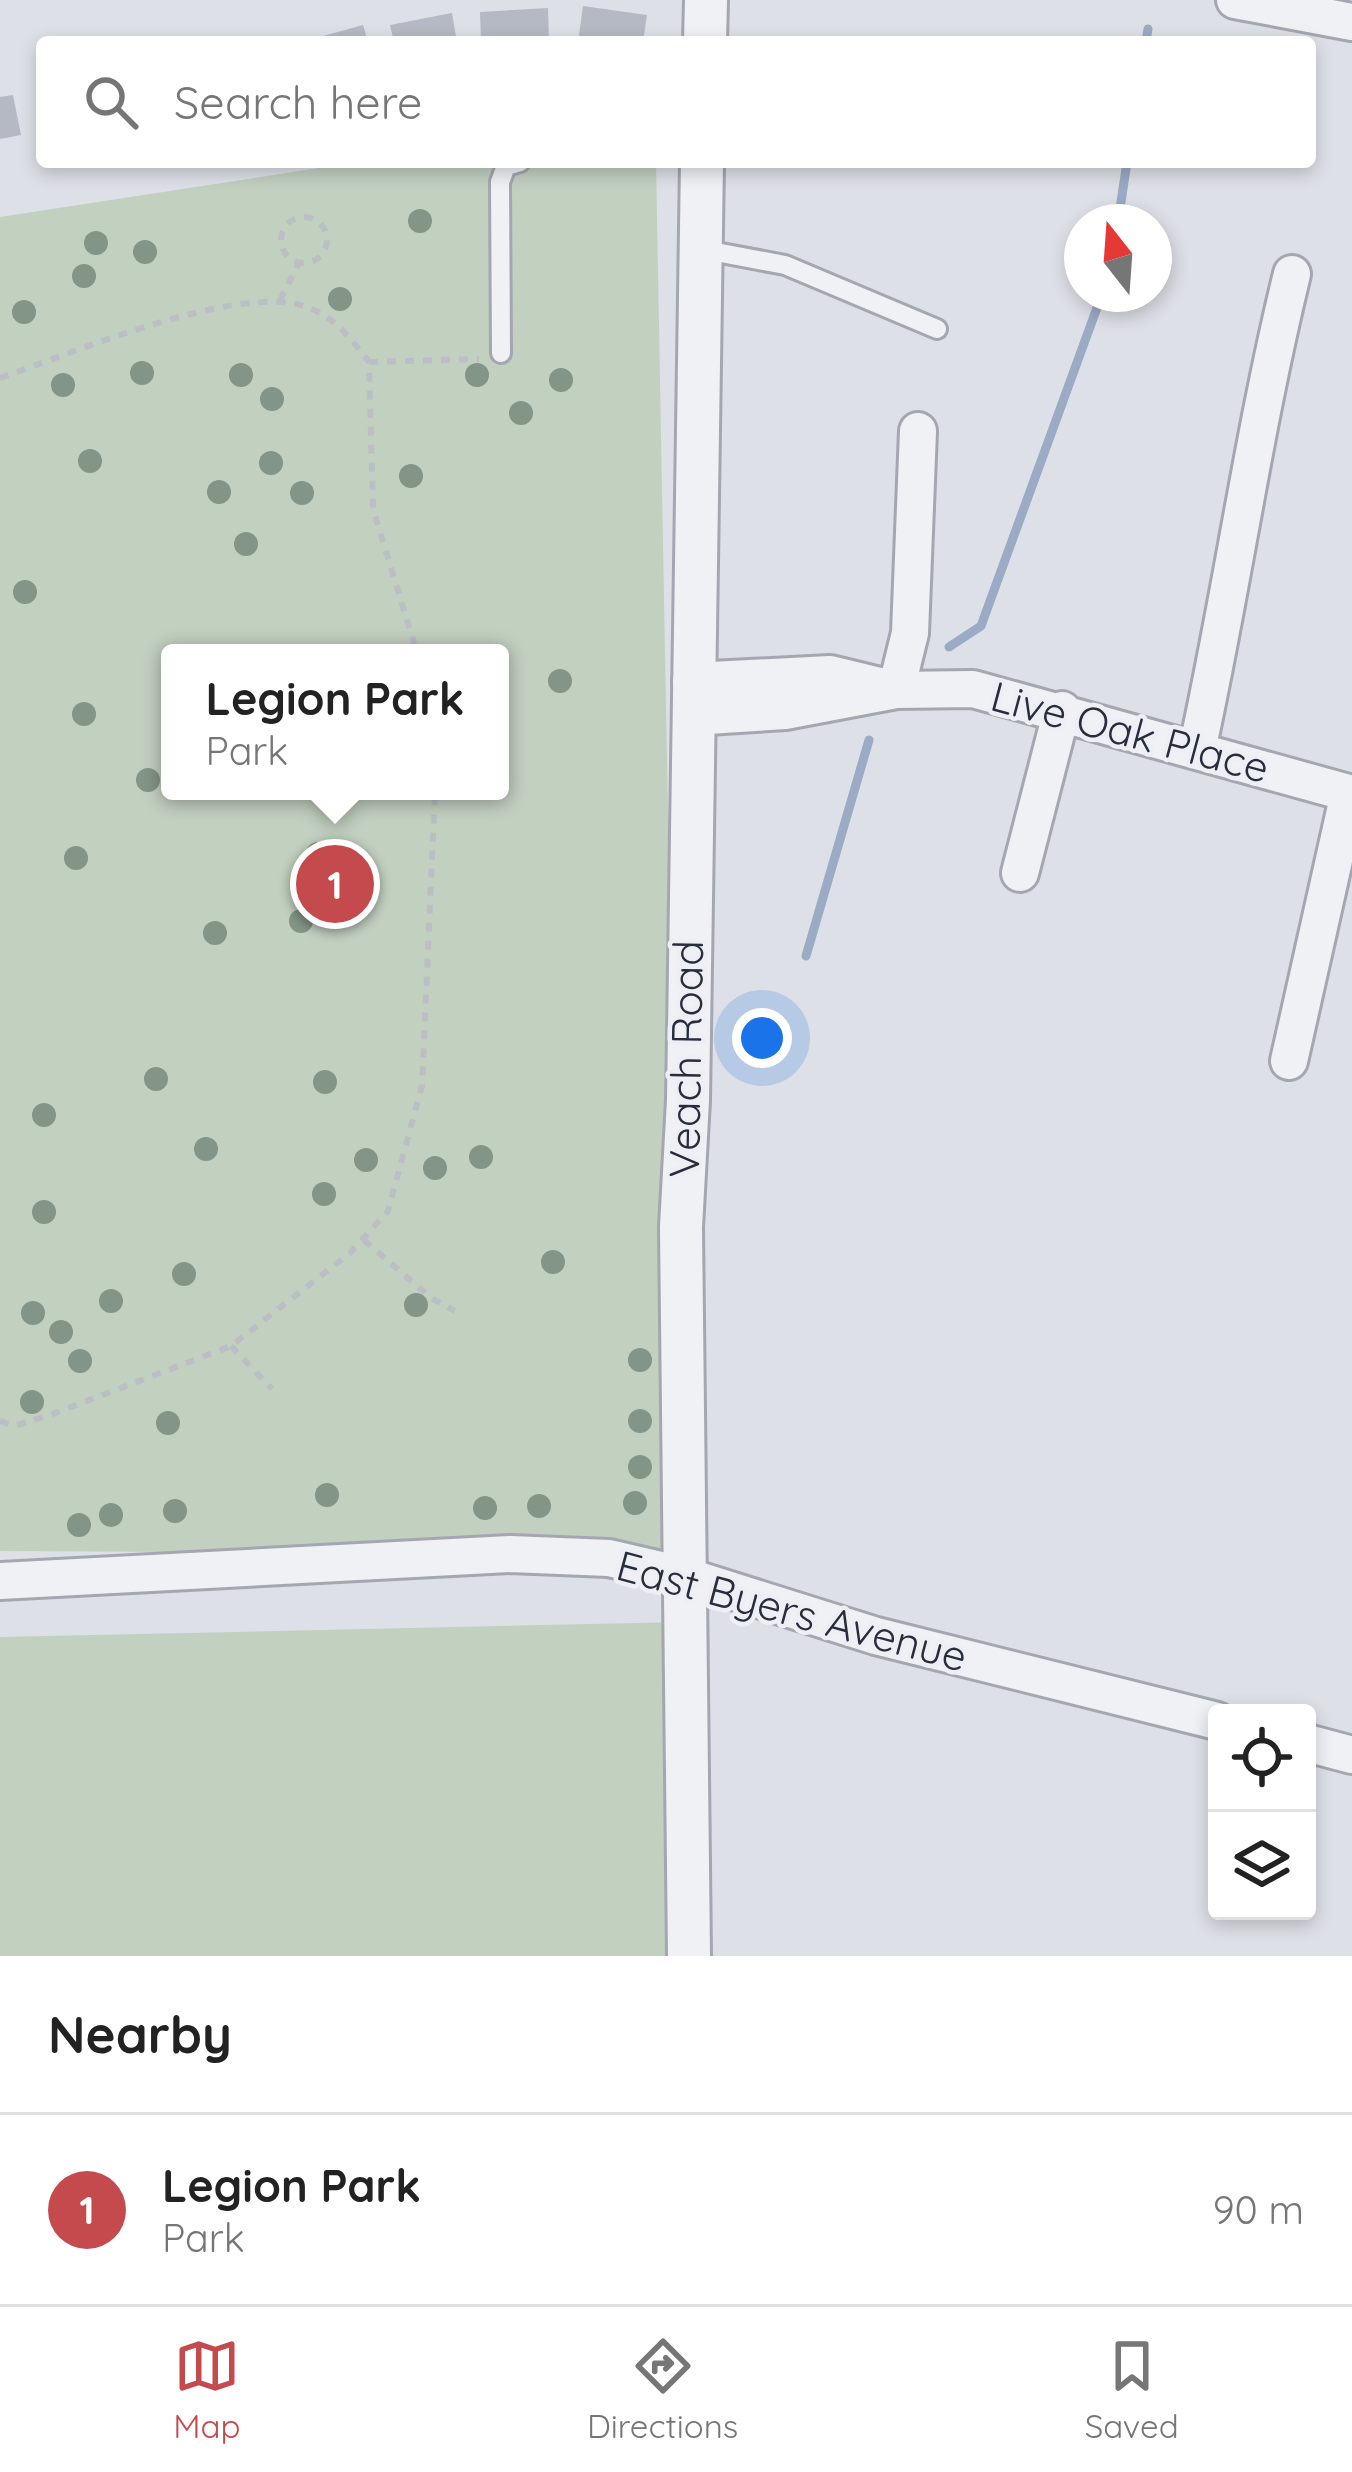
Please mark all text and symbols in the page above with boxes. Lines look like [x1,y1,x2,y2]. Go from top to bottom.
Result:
search box [36,36,1316,168]
icon: search [78,69,144,135]
text: Search here [174,74,422,130]
north arrow [1064,204,1172,312]
popup [161,644,509,800]
street label: Live Oak Place [985,669,1275,794]
text: Legion Park [206,670,464,726]
text: Park [206,726,288,775]
pin: 1 [296,839,374,929]
street label: Veach Road [657,940,714,1178]
your location [732,1008,792,1068]
street label: East Byers Avenue [611,1538,973,1683]
map controls [1208,1704,1316,1920]
button: locate [1208,1704,1316,1812]
button: layers [1208,1812,1316,1920]
text: Nearby [48,2002,232,2066]
text: Legion Park [162,2157,421,2213]
text: 1 [79,2185,95,2234]
text: 90 m [1213,2185,1304,2234]
text: Park [162,2213,245,2262]
tab: Map [173,2333,241,2446]
tab: Directions [587,2333,738,2446]
tab: Saved [1085,2333,1179,2446]

